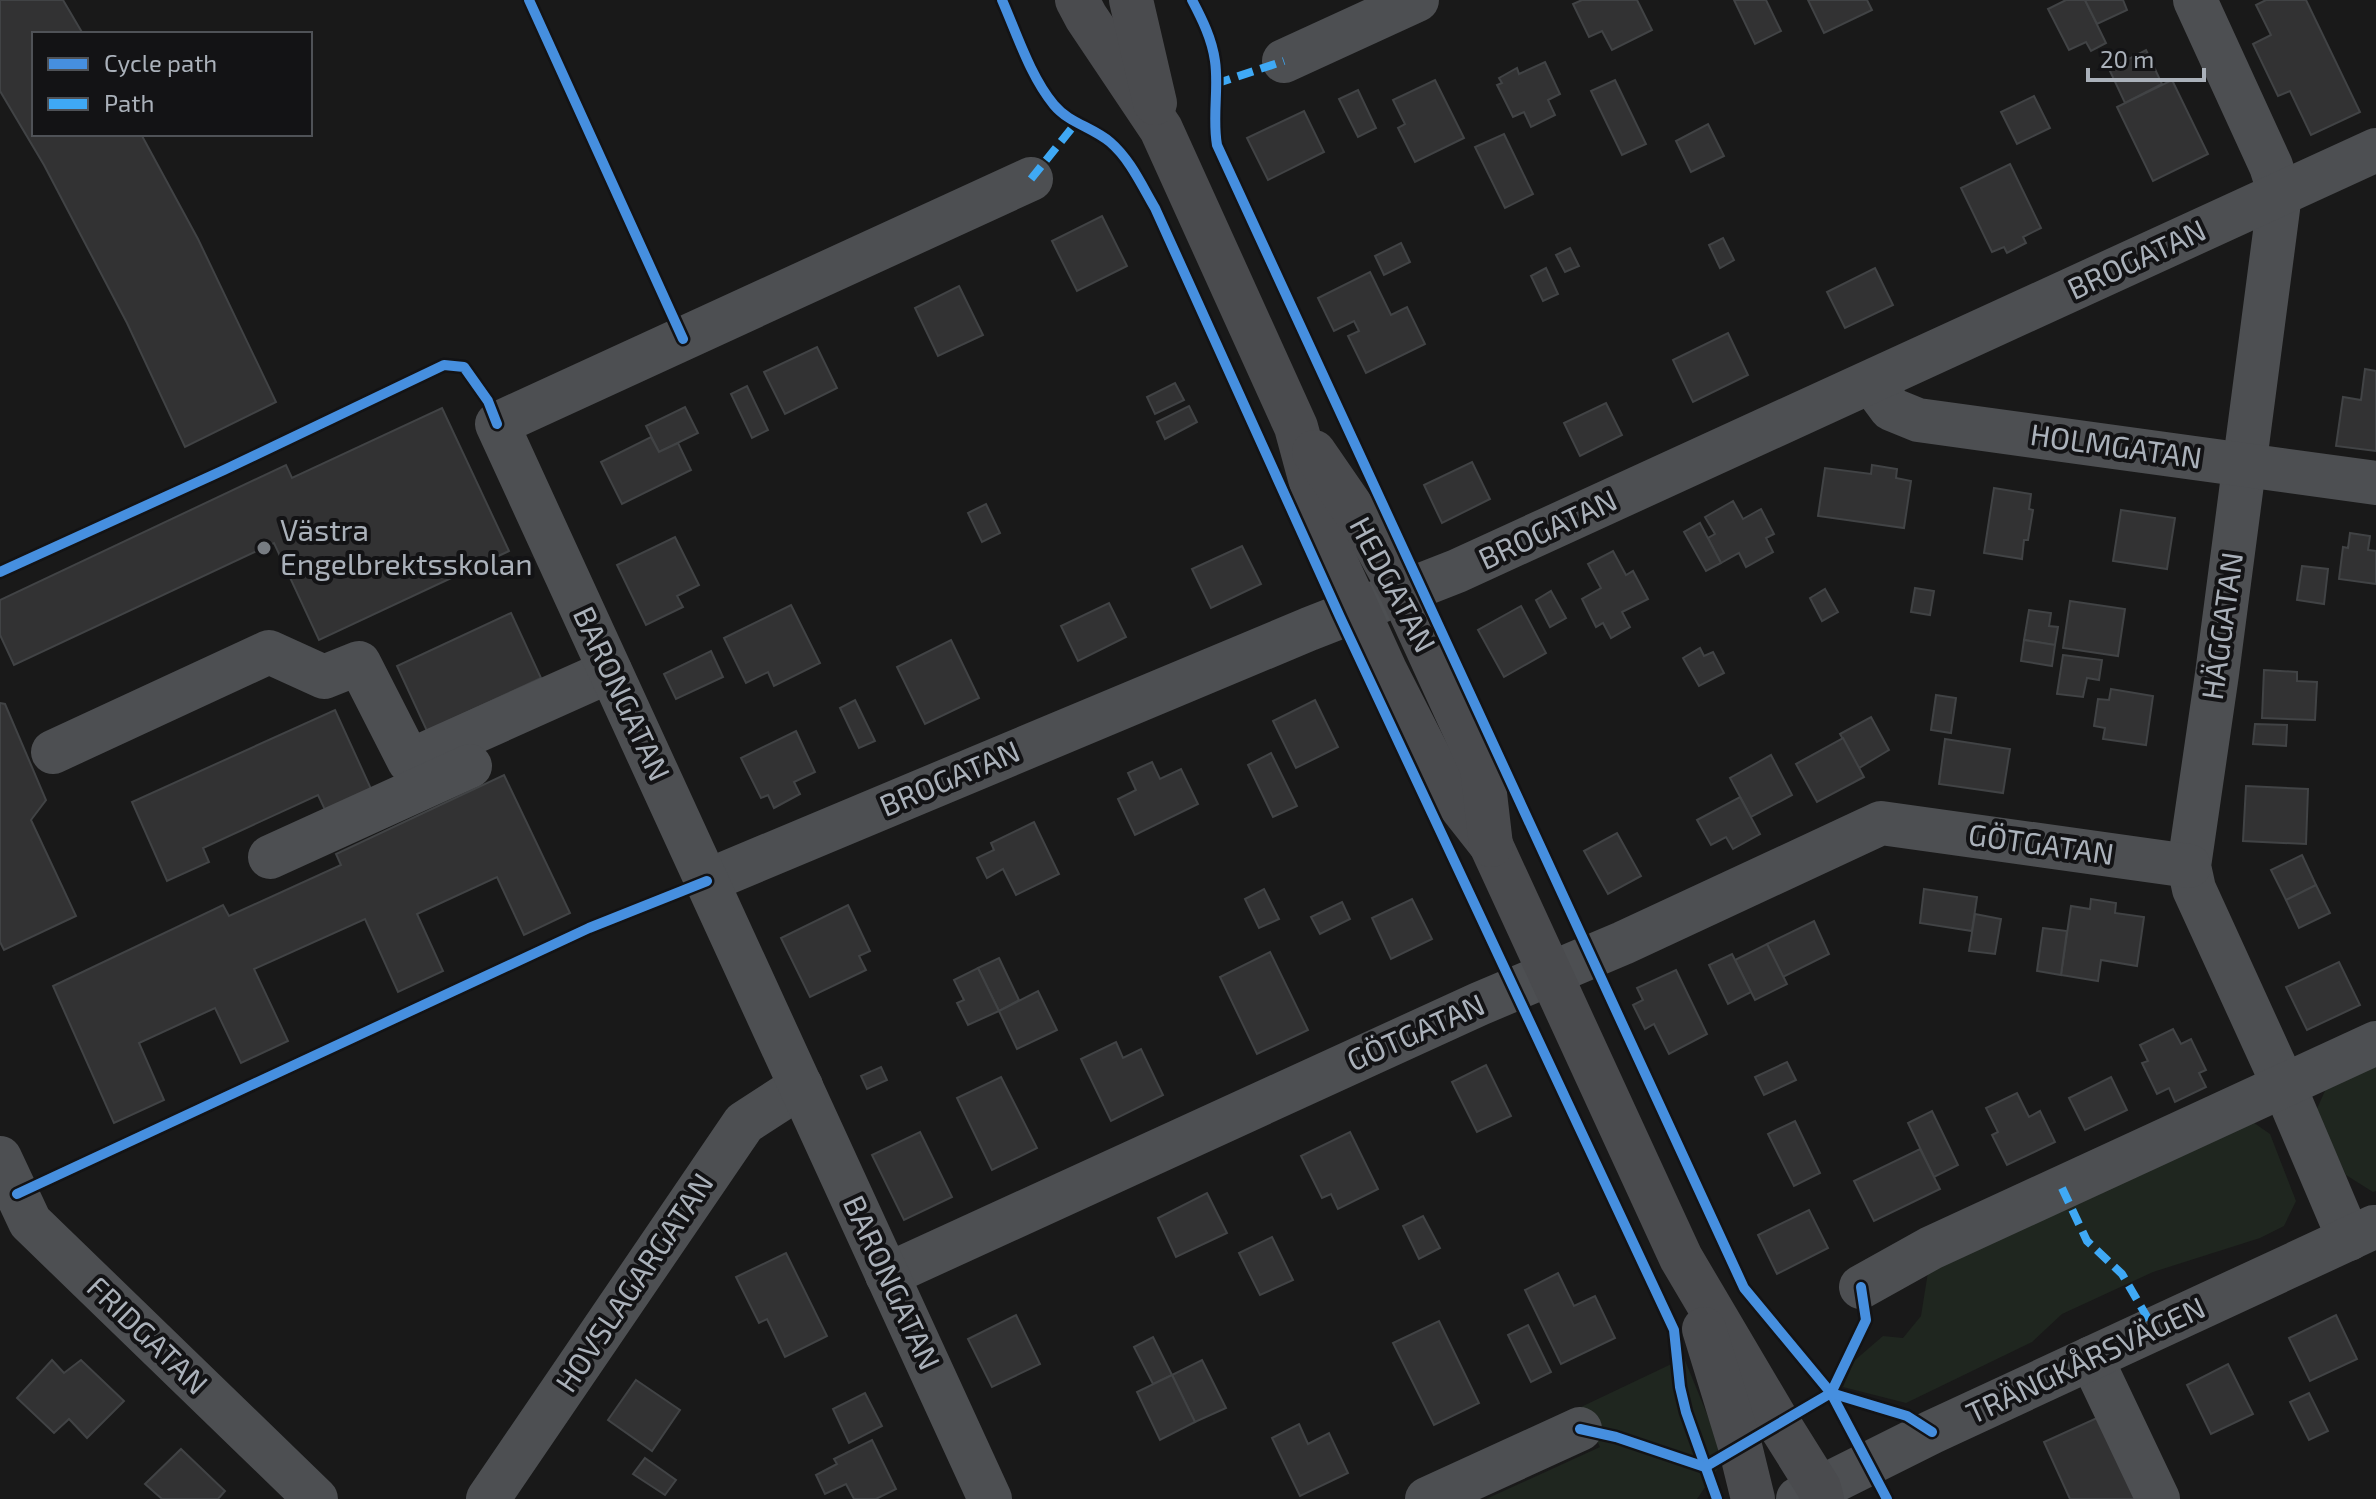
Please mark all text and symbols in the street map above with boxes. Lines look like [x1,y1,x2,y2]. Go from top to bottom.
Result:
legend [32,32,312,136]
scale bar [2088,32,2204,82]
text: 20 m [2100,44,2154,73]
text: Cycle path [104,48,217,77]
text: Path [104,88,154,117]
street label: BROGATAN [2061,211,2211,306]
street label: HOLMGATAN [2028,415,2204,475]
street label: BROGATAN [1472,481,1622,576]
street label: HEDGATAN [1343,510,1444,658]
place label: Västra Engelbrektsskolan [280,511,533,581]
marker: Västra Engelbrektsskolan [255,539,273,557]
street label: HÄGGATAN [2193,550,2249,702]
street label: BARONGATAN [567,600,679,786]
street label: BROGATAN [874,732,1025,823]
street label: GÖTGATAN [1966,815,2116,871]
street label: GÖTGATAN [1341,985,1490,1077]
street label: HOVSLAGARGATAN [547,1166,720,1398]
street label: BARONGATAN [837,1189,949,1375]
street label: FRIDGATAN [81,1268,216,1401]
street label: TRÄNGKÅRSVÄGEN [1960,1288,2210,1430]

